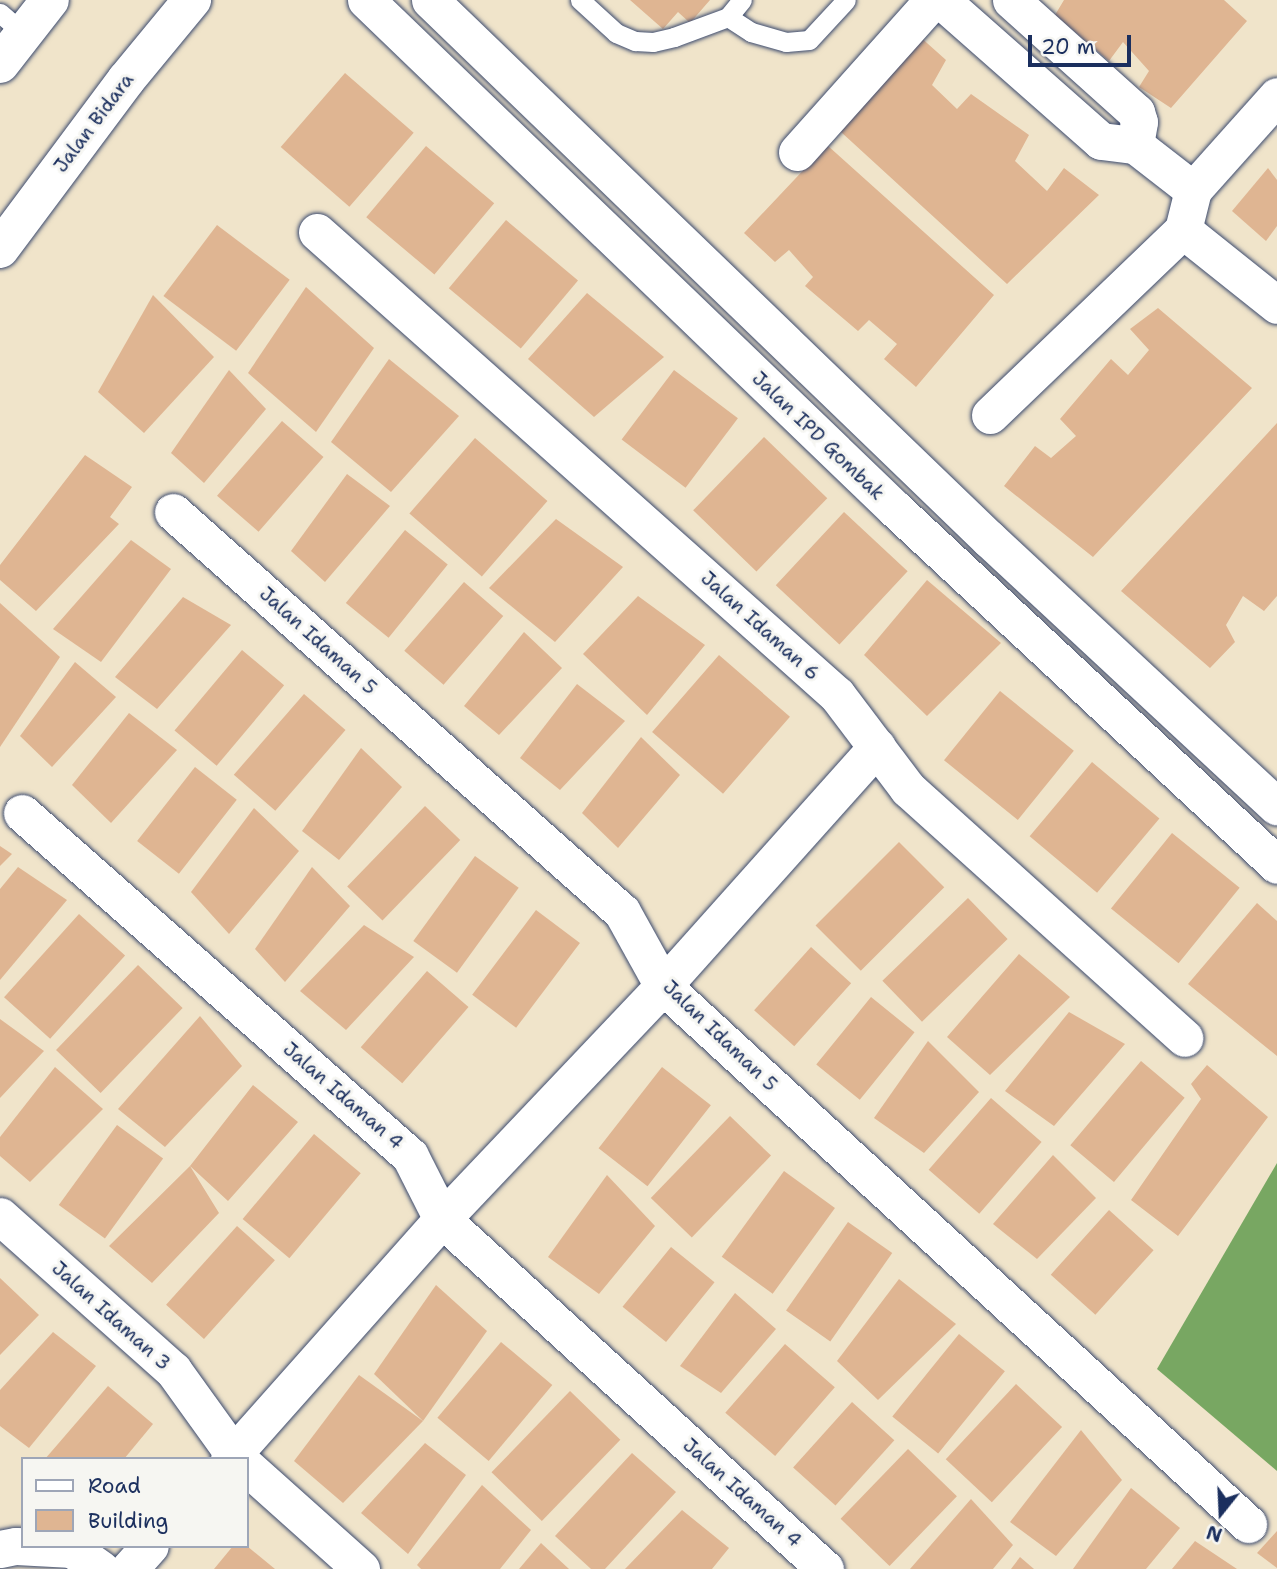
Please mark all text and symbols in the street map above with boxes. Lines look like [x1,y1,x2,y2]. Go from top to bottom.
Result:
scale bar [1032,21,1135,65]
text: 20 m [1041,33,1095,61]
street label: Jalan Bidara [49,69,139,177]
street label: Jalan IPD Gombak [747,367,889,505]
street label: Jalan Idaman 6 [696,567,824,685]
street label: Jalan Idaman 5 [255,582,381,700]
street label: Jalan Idaman 5 [658,976,782,1096]
street label: Jalan Idaman 4 [278,1038,408,1154]
street label: Jalan Idaman 3 [47,1257,175,1375]
street label: Jalan Idaman 4 [678,1434,806,1552]
legend [21,1457,248,1548]
text: Road [88,1472,141,1500]
north arrow [1186,1478,1256,1548]
text: Building [88,1507,168,1535]
text: N [1203,1519,1225,1548]

